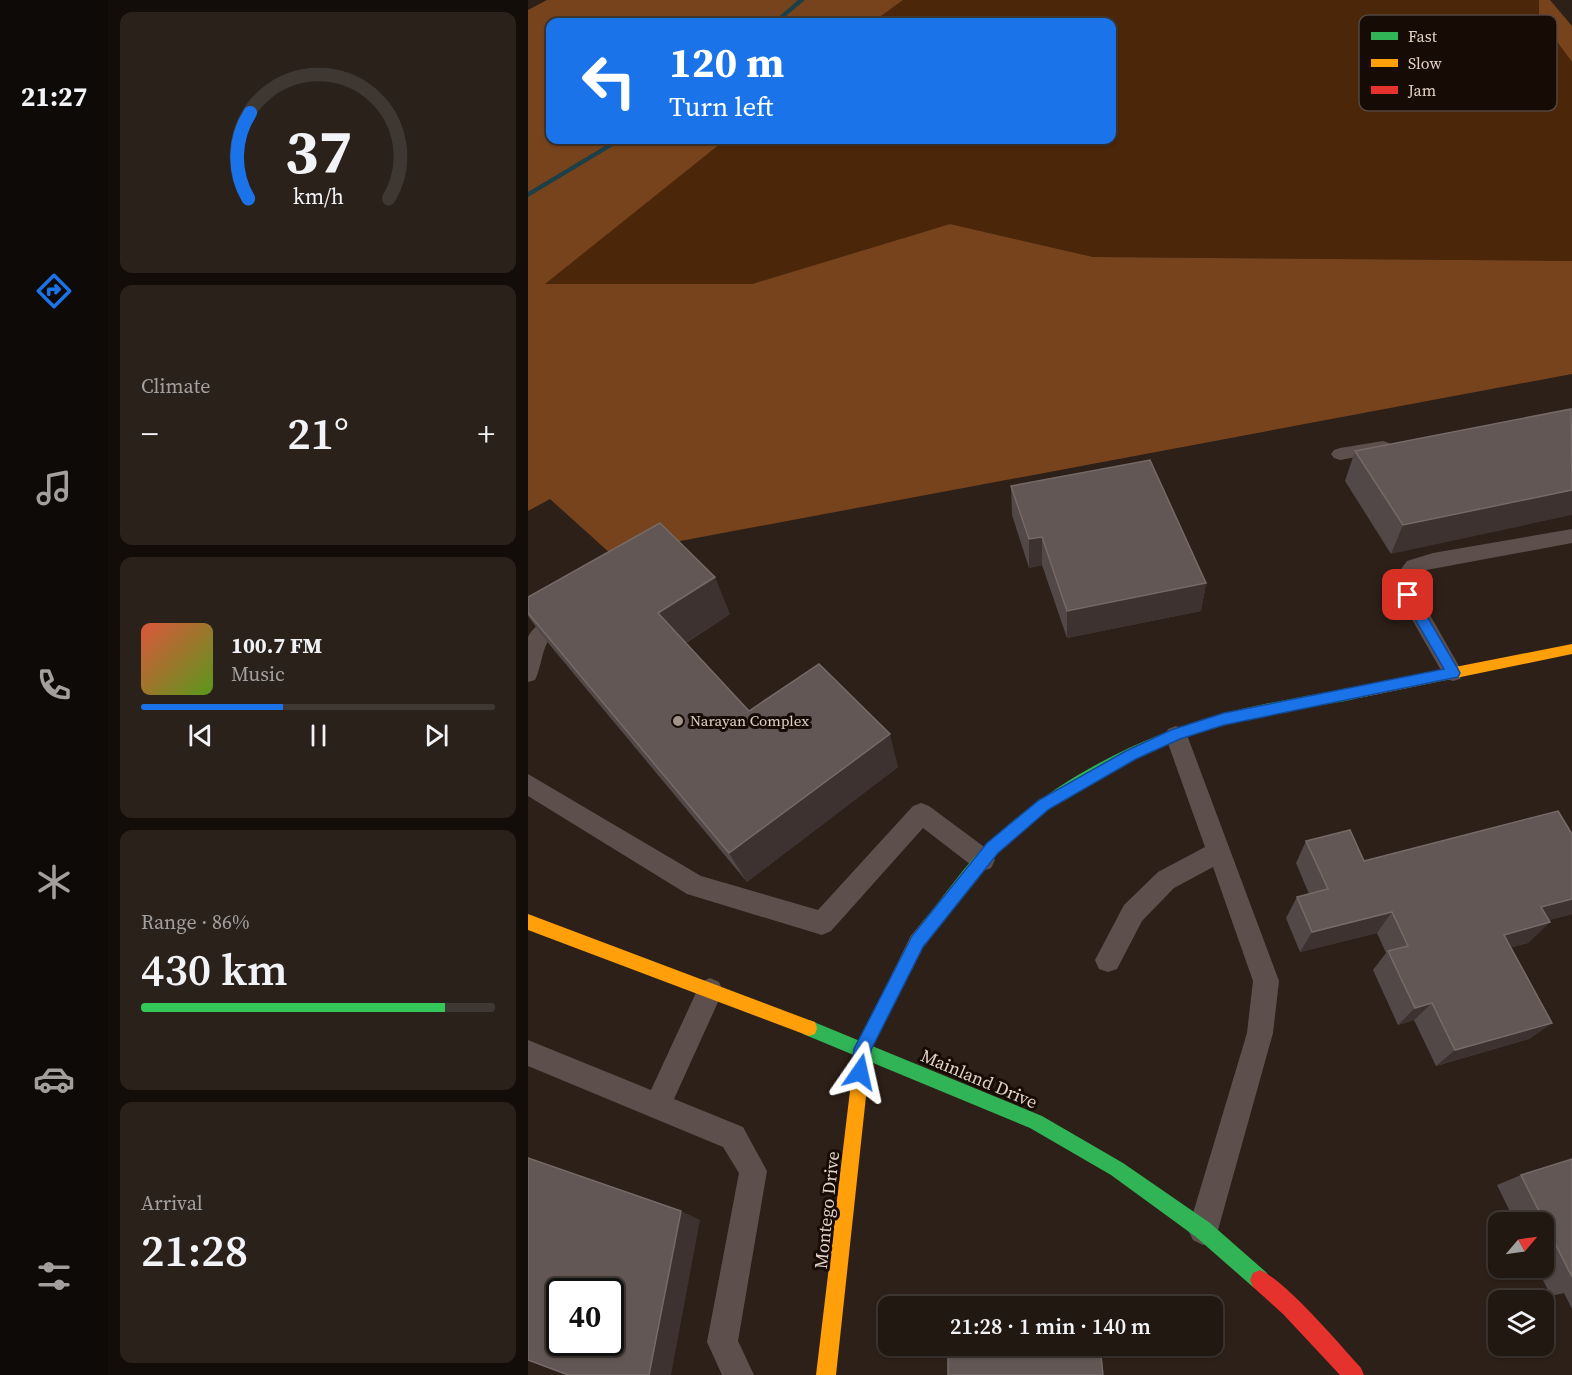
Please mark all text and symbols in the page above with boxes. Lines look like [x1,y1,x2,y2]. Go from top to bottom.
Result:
legend [1359,15,1557,111]
text: Fast [1408,25,1438,47]
text: 120 m [669,33,784,91]
icon: left [570,42,648,120]
text: Slow [1408,52,1443,74]
text: 21:27 [21,78,87,115]
text: Jam [1407,79,1436,101]
text: Turn left [669,88,773,125]
text: 37 [284,108,352,194]
text: km/h [292,183,344,212]
icon: directions [33,270,75,312]
text: Climate [141,372,210,400]
text: 21° [287,402,349,464]
text: − [141,411,159,456]
text: + [478,411,495,456]
icon: music [33,467,75,509]
pin [1382,569,1433,620]
icon: arrive [1391,578,1424,611]
text: 100.7 FM [231,630,322,660]
text: Music [231,660,285,688]
icon: phone [33,664,75,706]
place label: Narayan Complex [690,710,809,731]
marker: Narayan Complex [671,714,685,728]
icon: previous [184,719,217,752]
icon: pause [302,719,335,752]
icon: next [420,719,453,752]
icon: climate [33,861,75,903]
text: Range · 86% [141,908,250,936]
text: 430 km [141,938,288,1000]
position arrow [828,1040,892,1104]
street label: Mainland Drive [917,1043,1041,1114]
icon: car [33,1058,75,1100]
street label: Montego Drive [808,1150,845,1270]
text: Arrival [141,1189,203,1217]
north arrow [1488,1212,1554,1278]
map controls [1488,1212,1554,1356]
text: 21:28 [141,1219,248,1281]
icon: filters [33,1255,75,1297]
speed limit sign: 40 [546,1278,624,1356]
button: layers [1488,1290,1554,1356]
text: 21:28 · 1 min · 140 m [950,1311,1151,1341]

